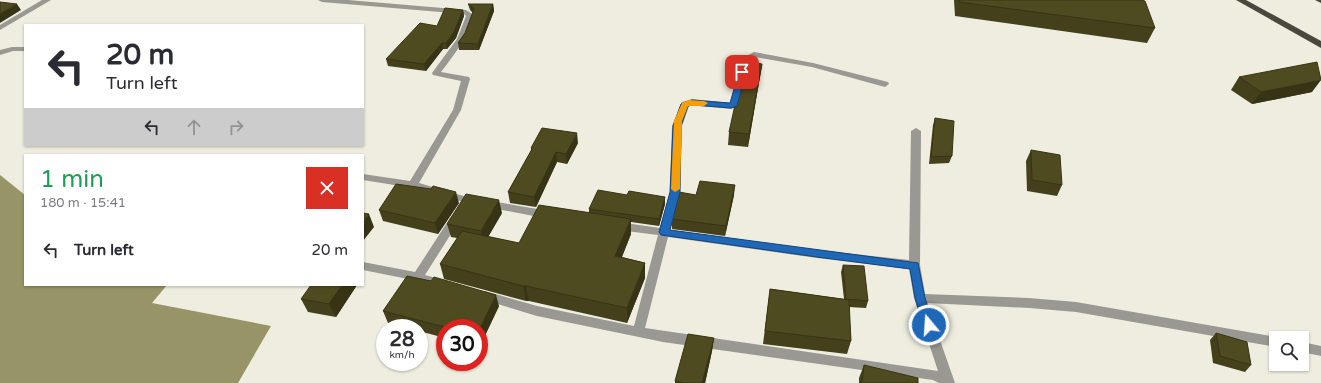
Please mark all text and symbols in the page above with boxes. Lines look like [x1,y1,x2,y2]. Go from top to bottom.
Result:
text: 20 m [106,38,174,72]
icon: left [40,40,92,92]
pin [725,55,759,89]
icon: arrive [731,61,753,83]
text: Turn left [106,72,178,94]
icon: left [141,116,163,138]
icon: ahead [183,116,205,138]
icon: right [225,116,247,138]
text: 1 min [40,165,104,194]
button: close [306,167,348,209]
text: 180 m · 15:41 [40,195,126,211]
icon: left [40,239,62,261]
text: Turn left [74,241,134,259]
text: 20 m [311,241,348,259]
position arrow [908,304,950,346]
speed limit sign: 30 [436,319,488,371]
text: 28 [389,328,415,352]
map controls [1269,331,1309,371]
button: search [1269,331,1309,371]
text: km/h [389,349,415,361]

